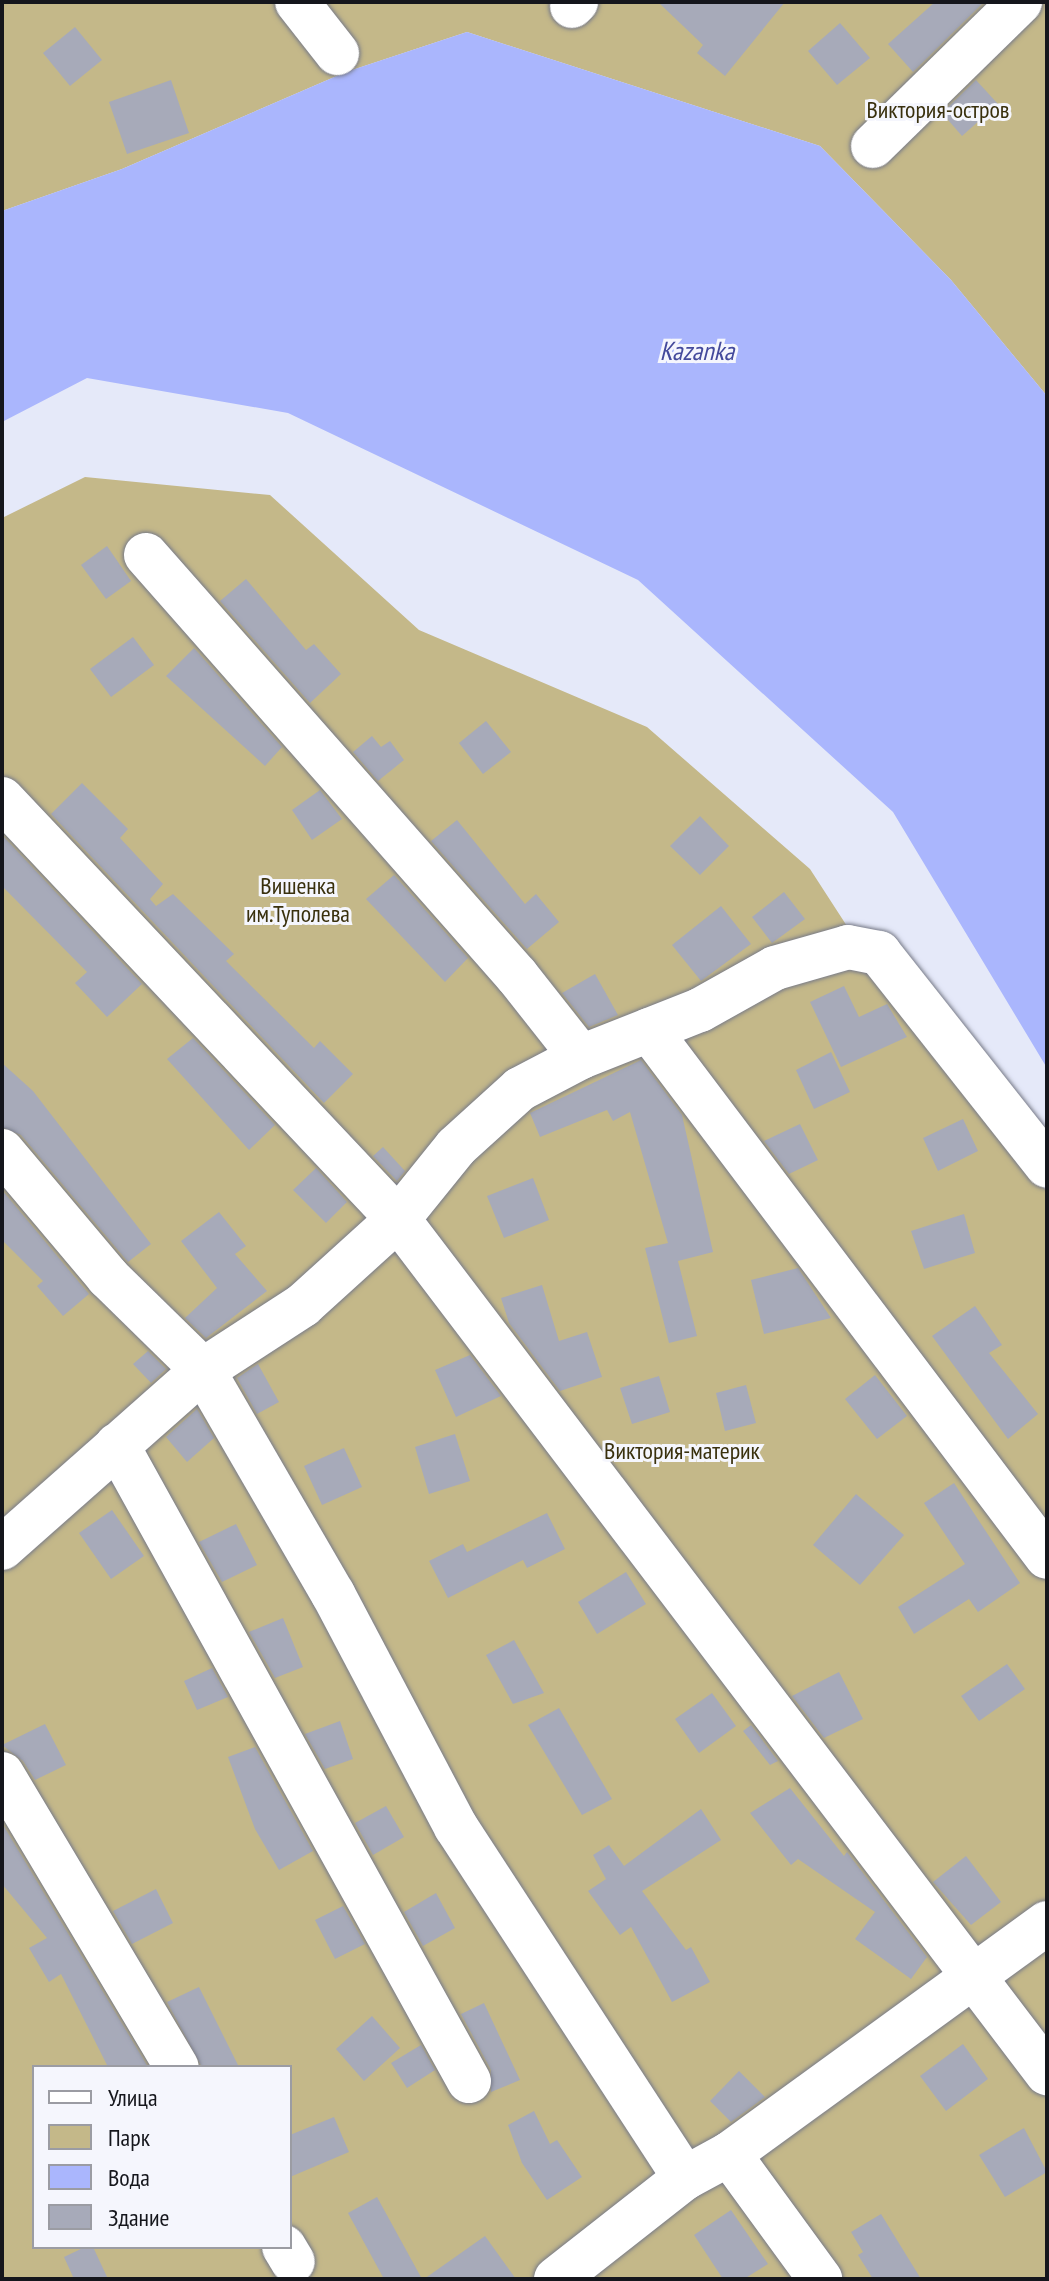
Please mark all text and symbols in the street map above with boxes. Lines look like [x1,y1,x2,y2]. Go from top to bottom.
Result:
park label: Виктория-остров [867,96,1009,124]
water label: Kazanka [660,335,734,367]
park label: Вишенка им.Туполева [246,872,350,928]
park label: Виктория-материк [604,1437,760,1465]
legend [32,2065,292,2249]
text: Улица [108,2082,158,2113]
text: Парк [108,2122,150,2153]
text: Вода [108,2162,150,2193]
text: Здание [108,2202,169,2233]

